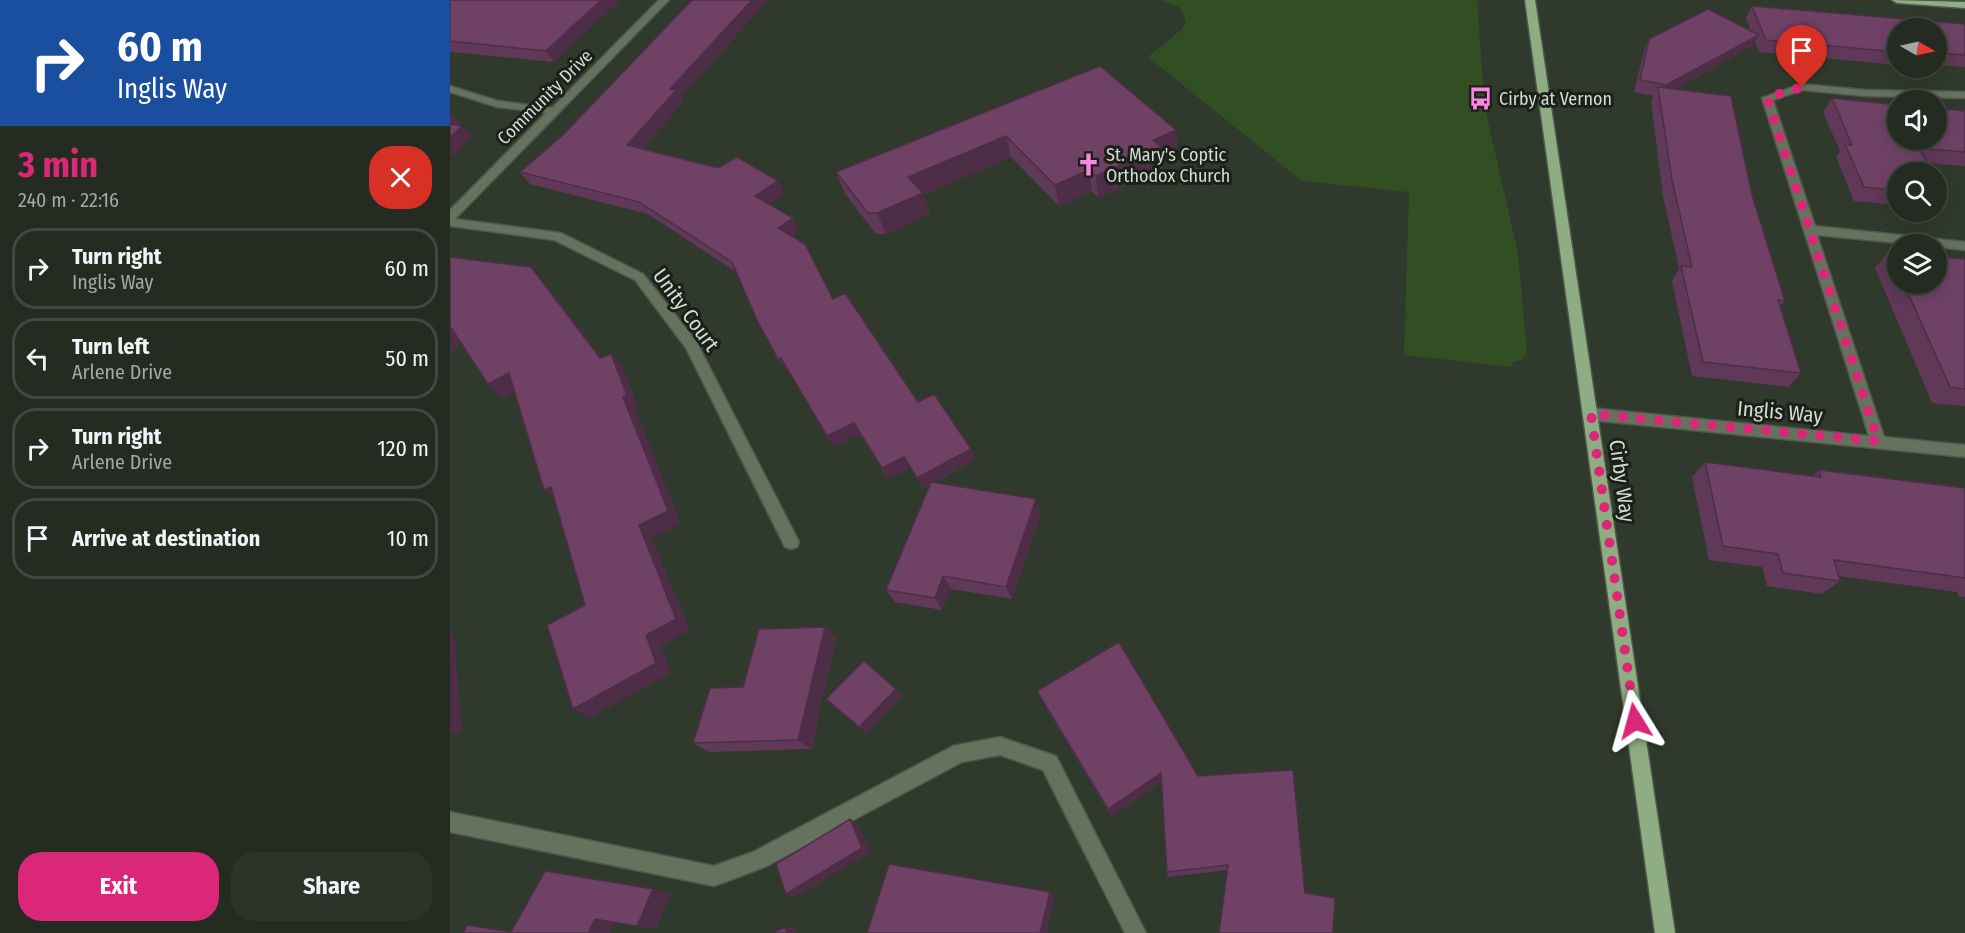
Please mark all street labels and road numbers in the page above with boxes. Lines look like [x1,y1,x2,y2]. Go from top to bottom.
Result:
street label: Community Drive [493,45,597,149]
street label: Unity Court [647,263,725,357]
street label: Inglis Way [1736,395,1824,429]
street label: Cirby Way [1603,438,1641,525]

